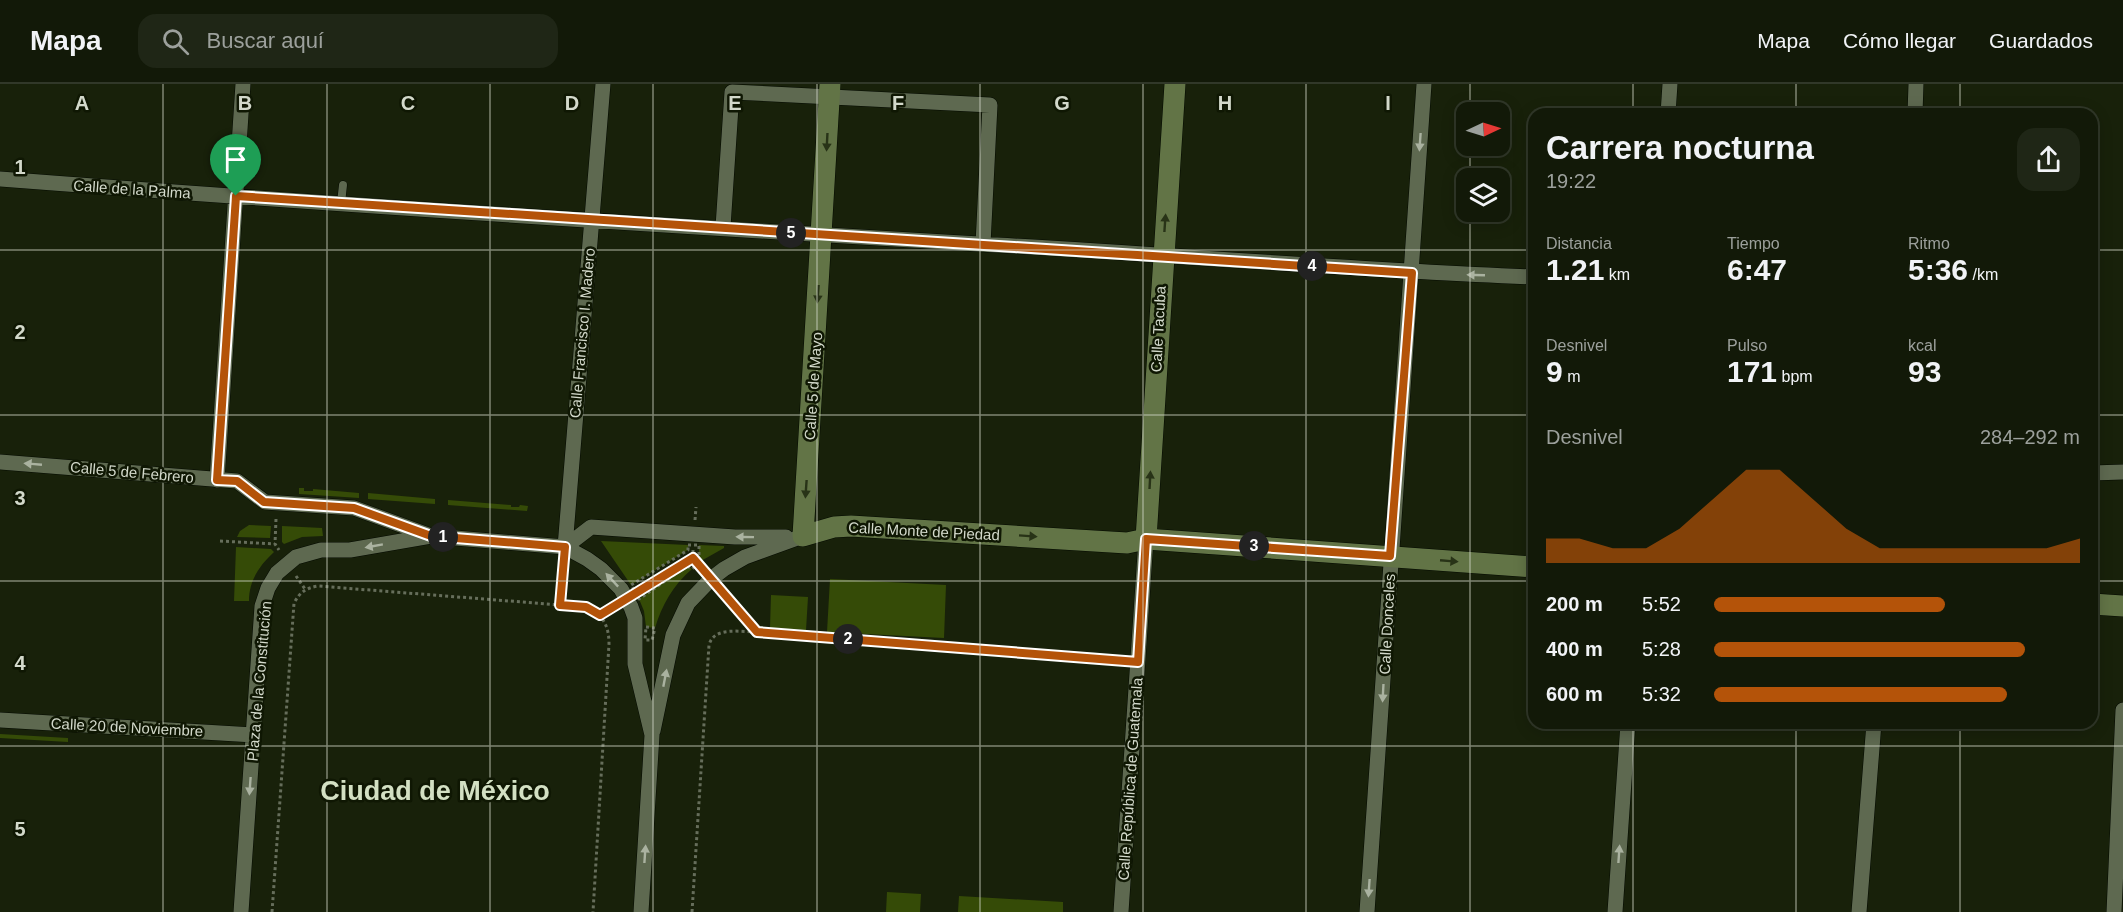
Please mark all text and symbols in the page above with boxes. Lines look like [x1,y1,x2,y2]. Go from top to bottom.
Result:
search box [138,14,558,68]
text: Mapa [30,25,102,56]
icon: search [159,25,192,58]
text: Buscar aquí [207,28,324,53]
text: Mapa [1757,29,1810,52]
text: Cómo llegar [1843,29,1956,52]
text: Guardados [1989,29,2093,52]
text: A [75,92,89,114]
text: B [238,92,252,114]
text: C [401,92,415,114]
text: D [565,92,579,114]
text: E [728,92,742,114]
text: F [892,92,904,114]
text: G [1054,92,1070,114]
text: H [1218,92,1232,114]
text: I [1385,92,1391,114]
north arrow [1456,102,1510,156]
map controls [1456,102,1510,222]
button: share [2017,128,2080,191]
text: Carrera nocturna [1546,129,1814,166]
one-way arrow [822,133,832,152]
one-way arrow [1416,133,1425,152]
pin [210,134,261,196]
icon: arrive [219,143,252,176]
text: 1 [14,156,26,178]
button: layers [1456,168,1510,222]
text: 19:22 [1546,170,1596,192]
street label: Calle de la Palma [73,176,192,202]
one-way arrow [1160,213,1170,232]
pin: 5 [776,218,806,248]
text: 5 [787,224,795,241]
text: Distancia [1546,235,1612,252]
text: Tiempo [1727,235,1780,252]
text: Ritmo [1908,235,1950,252]
street label: Calle Francisco I. Madero [566,247,598,419]
pin: 4 [1297,251,1327,281]
text: 1.21 [1546,253,1604,286]
text: 6:47 [1727,253,1787,286]
text: 5:36 [1908,253,1968,286]
text: 4 [1308,257,1316,274]
text: km [1604,266,1630,283]
text: /km [1968,266,1998,283]
one-way arrow [1467,270,1486,280]
one-way arrow [814,284,823,303]
street label: Calle Tacuba [1147,285,1169,373]
text: 2 [14,321,26,343]
street label: Calle 5 de Mayo [801,331,825,441]
text: Desnivel [1546,337,1607,354]
text: Pulso [1727,337,1767,354]
text: kcal [1908,337,1936,354]
text: 9 [1546,355,1563,388]
text: 171 [1727,355,1777,388]
text: 93 [1908,355,1941,388]
text: m [1563,368,1580,385]
text: bpm [1777,368,1813,385]
text: Desnivel [1546,426,1623,448]
text: 284–292 m [1980,426,2080,448]
street label: Calle 5 de Febrero [69,458,195,486]
one-way arrow [24,459,43,469]
one-way arrow [1145,471,1154,490]
one-way arrow [802,479,811,498]
text: 3 [14,487,26,509]
street label: Calle Monte de Piedad [848,519,1000,543]
pin: 1 [428,522,458,552]
text: 1 [439,528,447,545]
pin: 3 [1239,531,1269,561]
one-way arrow [735,532,754,542]
one-way arrow [1019,532,1038,541]
text: 3 [1250,537,1258,554]
one-way arrow [364,542,383,551]
one-way arrow [1439,556,1458,565]
one-way arrow [605,573,619,588]
street label: Calle Donceles [1376,573,1398,675]
text: 200 m [1546,593,1603,615]
text: 5:52 [1642,593,1681,615]
street label: Plaza de la Constitución [244,600,274,762]
pin: 2 [833,624,863,654]
text: 2 [844,630,852,647]
text: 400 m [1546,638,1603,660]
text: 5:28 [1642,638,1681,660]
text: 4 [14,652,26,674]
one-way arrow [661,668,670,687]
street label: Calle República de Guatemala [1114,676,1146,881]
text: 600 m [1546,683,1603,705]
text: 5:32 [1642,683,1681,705]
one-way arrow [1378,684,1387,703]
street label: Calle 20 de Noviembre [50,715,204,739]
district label: Ciudad de México [320,776,550,806]
one-way arrow [246,777,255,796]
text: 5 [14,818,26,840]
one-way arrow [640,844,649,863]
one-way arrow [1614,844,1624,863]
one-way arrow [1364,878,1374,897]

